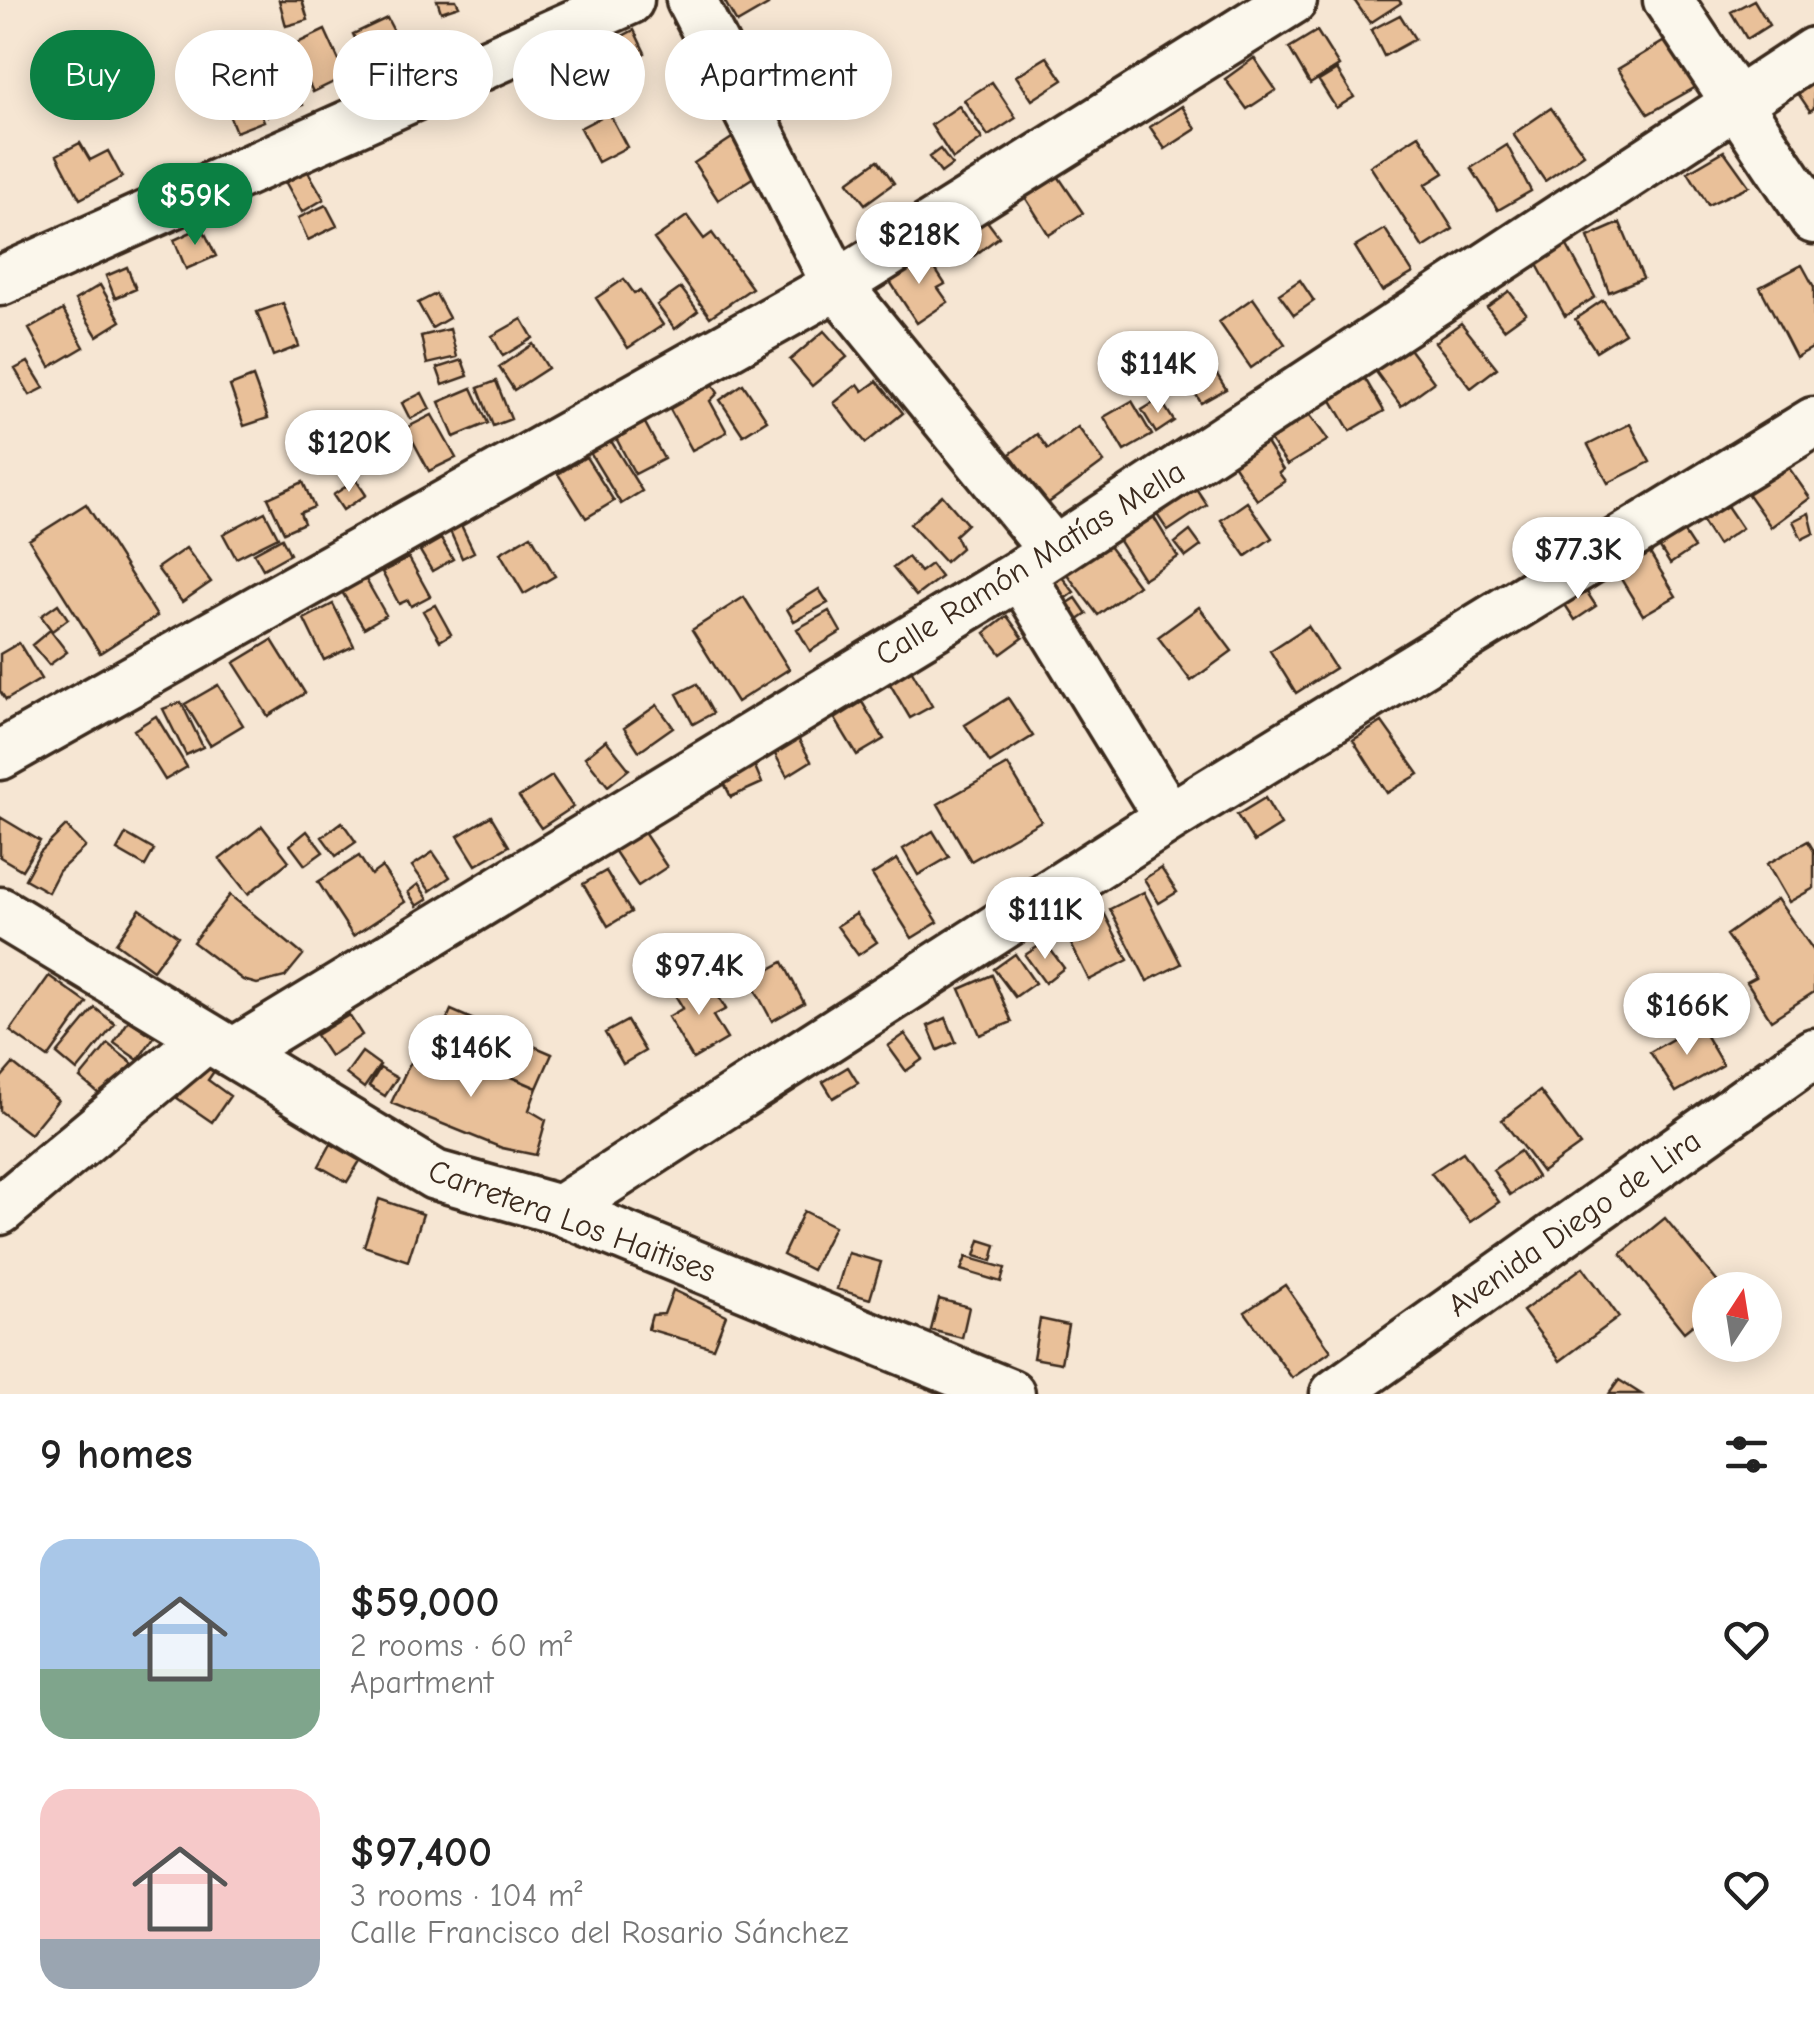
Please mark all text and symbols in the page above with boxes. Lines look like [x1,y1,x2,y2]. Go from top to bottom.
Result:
chip: Buy [30,30,155,120]
chip: Rent [175,30,313,120]
chip: Filters [333,30,493,120]
chip: New [513,30,645,120]
chip: Apartment [665,30,892,120]
pin: $59K [136,163,254,248]
text: $59K [159,177,231,214]
pin: $218K [849,202,989,287]
text: $218K [878,216,960,253]
pin: $114K [1088,331,1228,416]
text: $114K [1119,345,1197,382]
pin: $120K [279,410,419,495]
text: $120K [307,424,391,461]
street label: Calle Ramón Matías Mella [869,453,1191,673]
pin: $77.3K [1497,517,1659,602]
text: $77.3K [1534,531,1622,568]
pin: $111K [975,877,1115,962]
text: $111K [1007,891,1083,928]
pin: $97.4K [618,933,780,1018]
text: $97.4K [654,947,744,984]
pin: $166K [1617,973,1757,1058]
text: $166K [1645,987,1729,1024]
pin: $146K [401,1015,541,1100]
text: $146K [430,1029,512,1066]
street label: Avenida Diego de Lira [1440,1122,1708,1324]
street label: Carretera Los Haitises [424,1152,720,1290]
north arrow [1692,1272,1782,1362]
map controls [1692,1272,1782,1362]
icon: filters [1719,1427,1774,1482]
text: 9 homes [40,1430,193,1479]
text: $59,000 [350,1578,500,1627]
icon: home [120,1579,240,1699]
icon: heart [1719,1612,1774,1667]
text: 2 rooms · 60 m² [350,1627,572,1664]
text: Apartment [350,1664,493,1701]
text: $97,400 [350,1828,492,1877]
icon: home [120,1829,240,1949]
icon: heart [1719,1862,1774,1917]
text: 3 rooms · 104 m² [350,1877,582,1914]
text: Calle Francisco del Rosario Sánchez [350,1914,848,1951]

